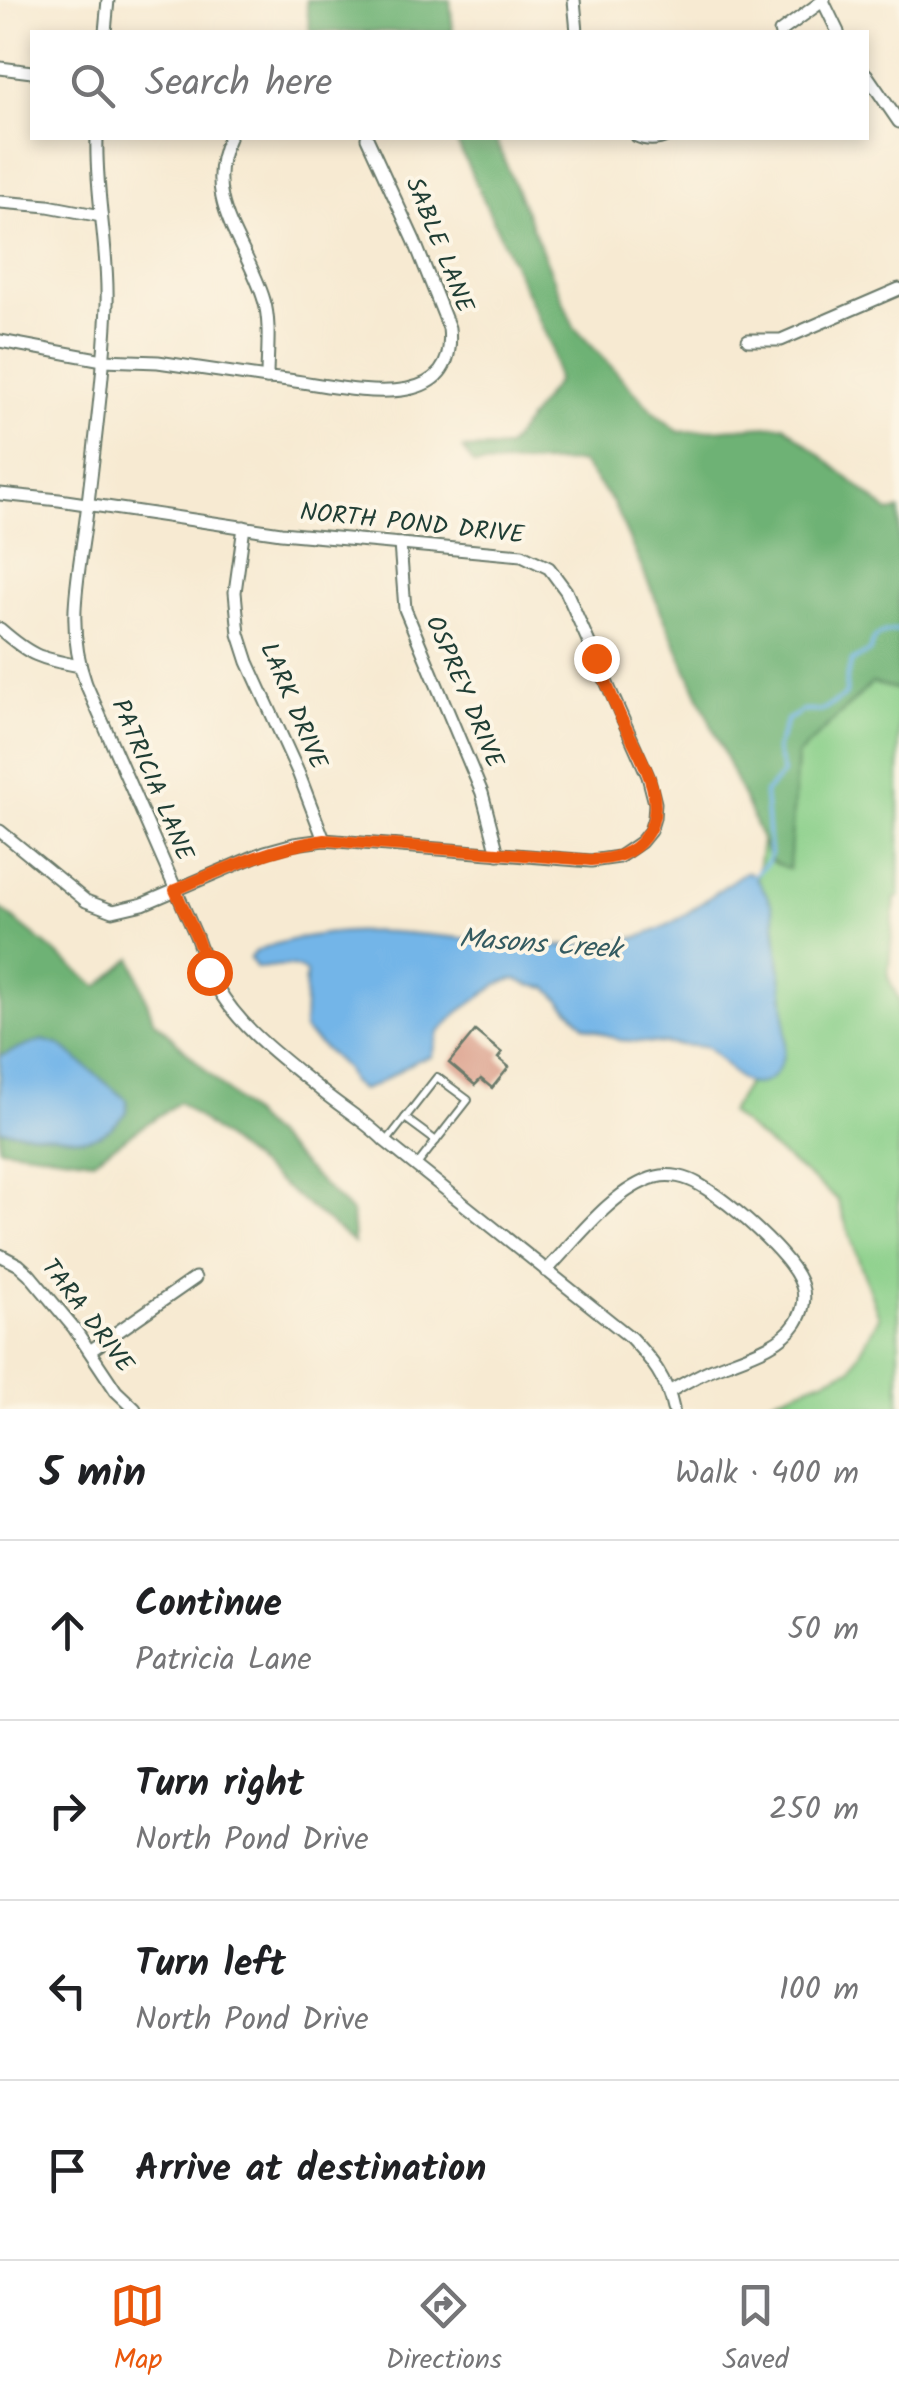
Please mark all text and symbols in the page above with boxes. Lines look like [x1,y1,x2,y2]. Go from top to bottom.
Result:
search box [30,30,869,140]
text: Search here [145,55,332,115]
icon: search [65,58,120,113]
street label: SABLE LANE [394,171,485,320]
street label: NORTH POND DRIVE [298,492,528,556]
street label: OSPREY DRIVE [414,610,515,776]
street label: LARK DRIVE [248,636,338,777]
route end [574,636,620,682]
street label: PATRICIA LANE [100,693,205,869]
water label: Masons Creek [457,917,626,973]
route start [187,950,233,996]
street label: TARA DRIVE [30,1250,144,1383]
text: 5 min [40,1441,146,1508]
text: Walk · 400 m [675,1449,859,1500]
text: Continue [135,1575,282,1635]
icon: ahead [40,1603,95,1658]
text: 50 m [788,1605,859,1656]
text: Patricia Lane [135,1635,312,1686]
text: Turn right [135,1755,304,1815]
icon: right [40,1783,95,1838]
text: 250 m [769,1785,859,1836]
text: North Pond Drive [135,1815,369,1866]
text: Turn left [135,1935,286,1995]
icon: left [40,1963,95,2018]
text: 100 m [779,1965,859,2016]
text: North Pond Drive [135,1995,369,2046]
text: Arrive at destination [135,2140,486,2200]
icon: arrive [40,2143,95,2198]
tab: Map [110,2278,165,2383]
tab: Directions [386,2278,502,2383]
tab: Saved [722,2278,789,2383]

